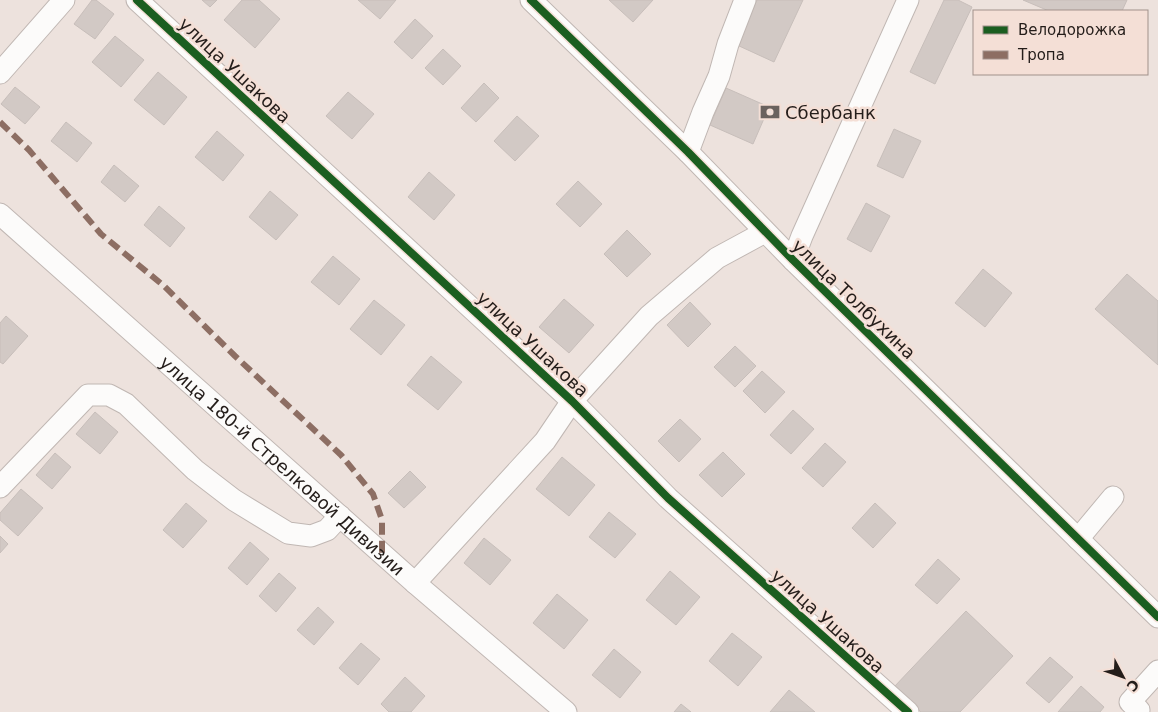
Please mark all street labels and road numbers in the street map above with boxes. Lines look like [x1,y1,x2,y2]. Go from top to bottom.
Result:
street label: улица Ушакова [175,13,295,127]
street label: улица Толбухина [788,235,920,363]
street label: улица Ушакова [473,287,593,401]
street label: улица 180-й Стрелковой Дивизии [156,351,409,579]
street label: улица Ушакова [767,565,889,677]

